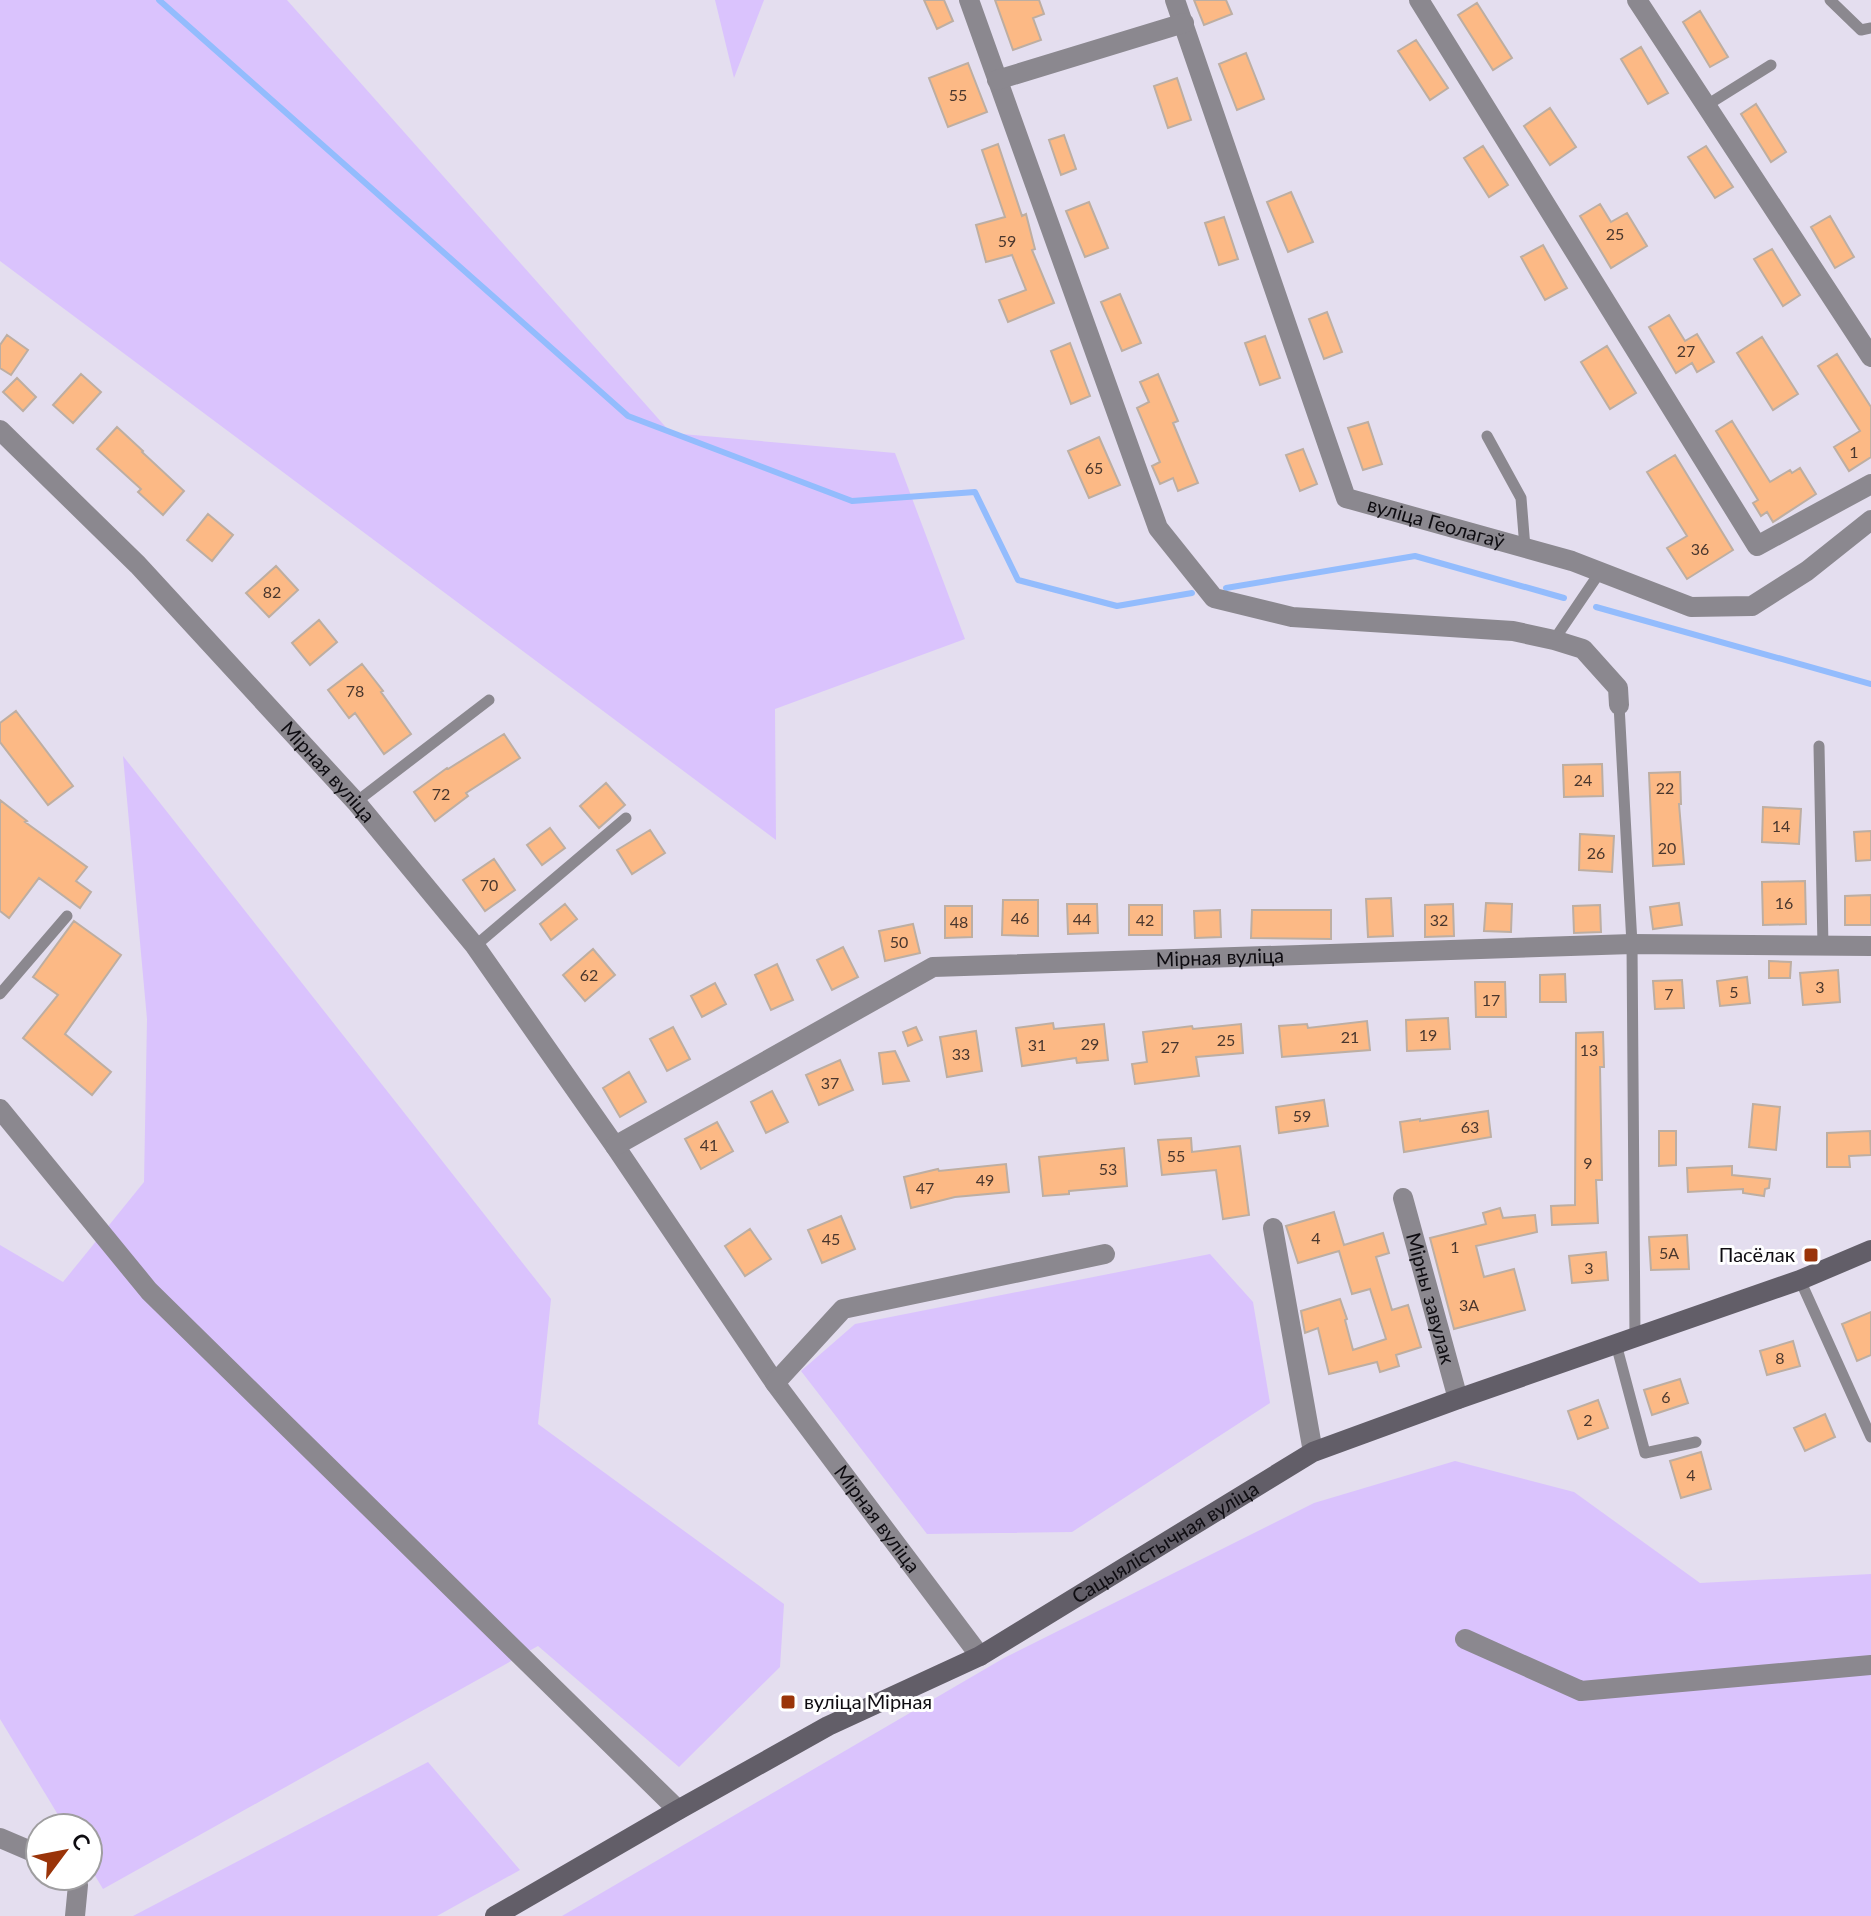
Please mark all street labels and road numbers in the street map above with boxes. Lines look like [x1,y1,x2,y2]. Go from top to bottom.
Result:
street label: вуліца Геолагаў [1365,492,1508,553]
street label: Мірная вуліца [277,716,381,827]
street label: Мірная вуліца [1155,942,1284,971]
street label: Мірны завулак [1402,1230,1461,1367]
street label: Мірная вуліца [830,1460,926,1577]
street label: Сацыялістычная вуліца [1067,1475,1262,1608]

